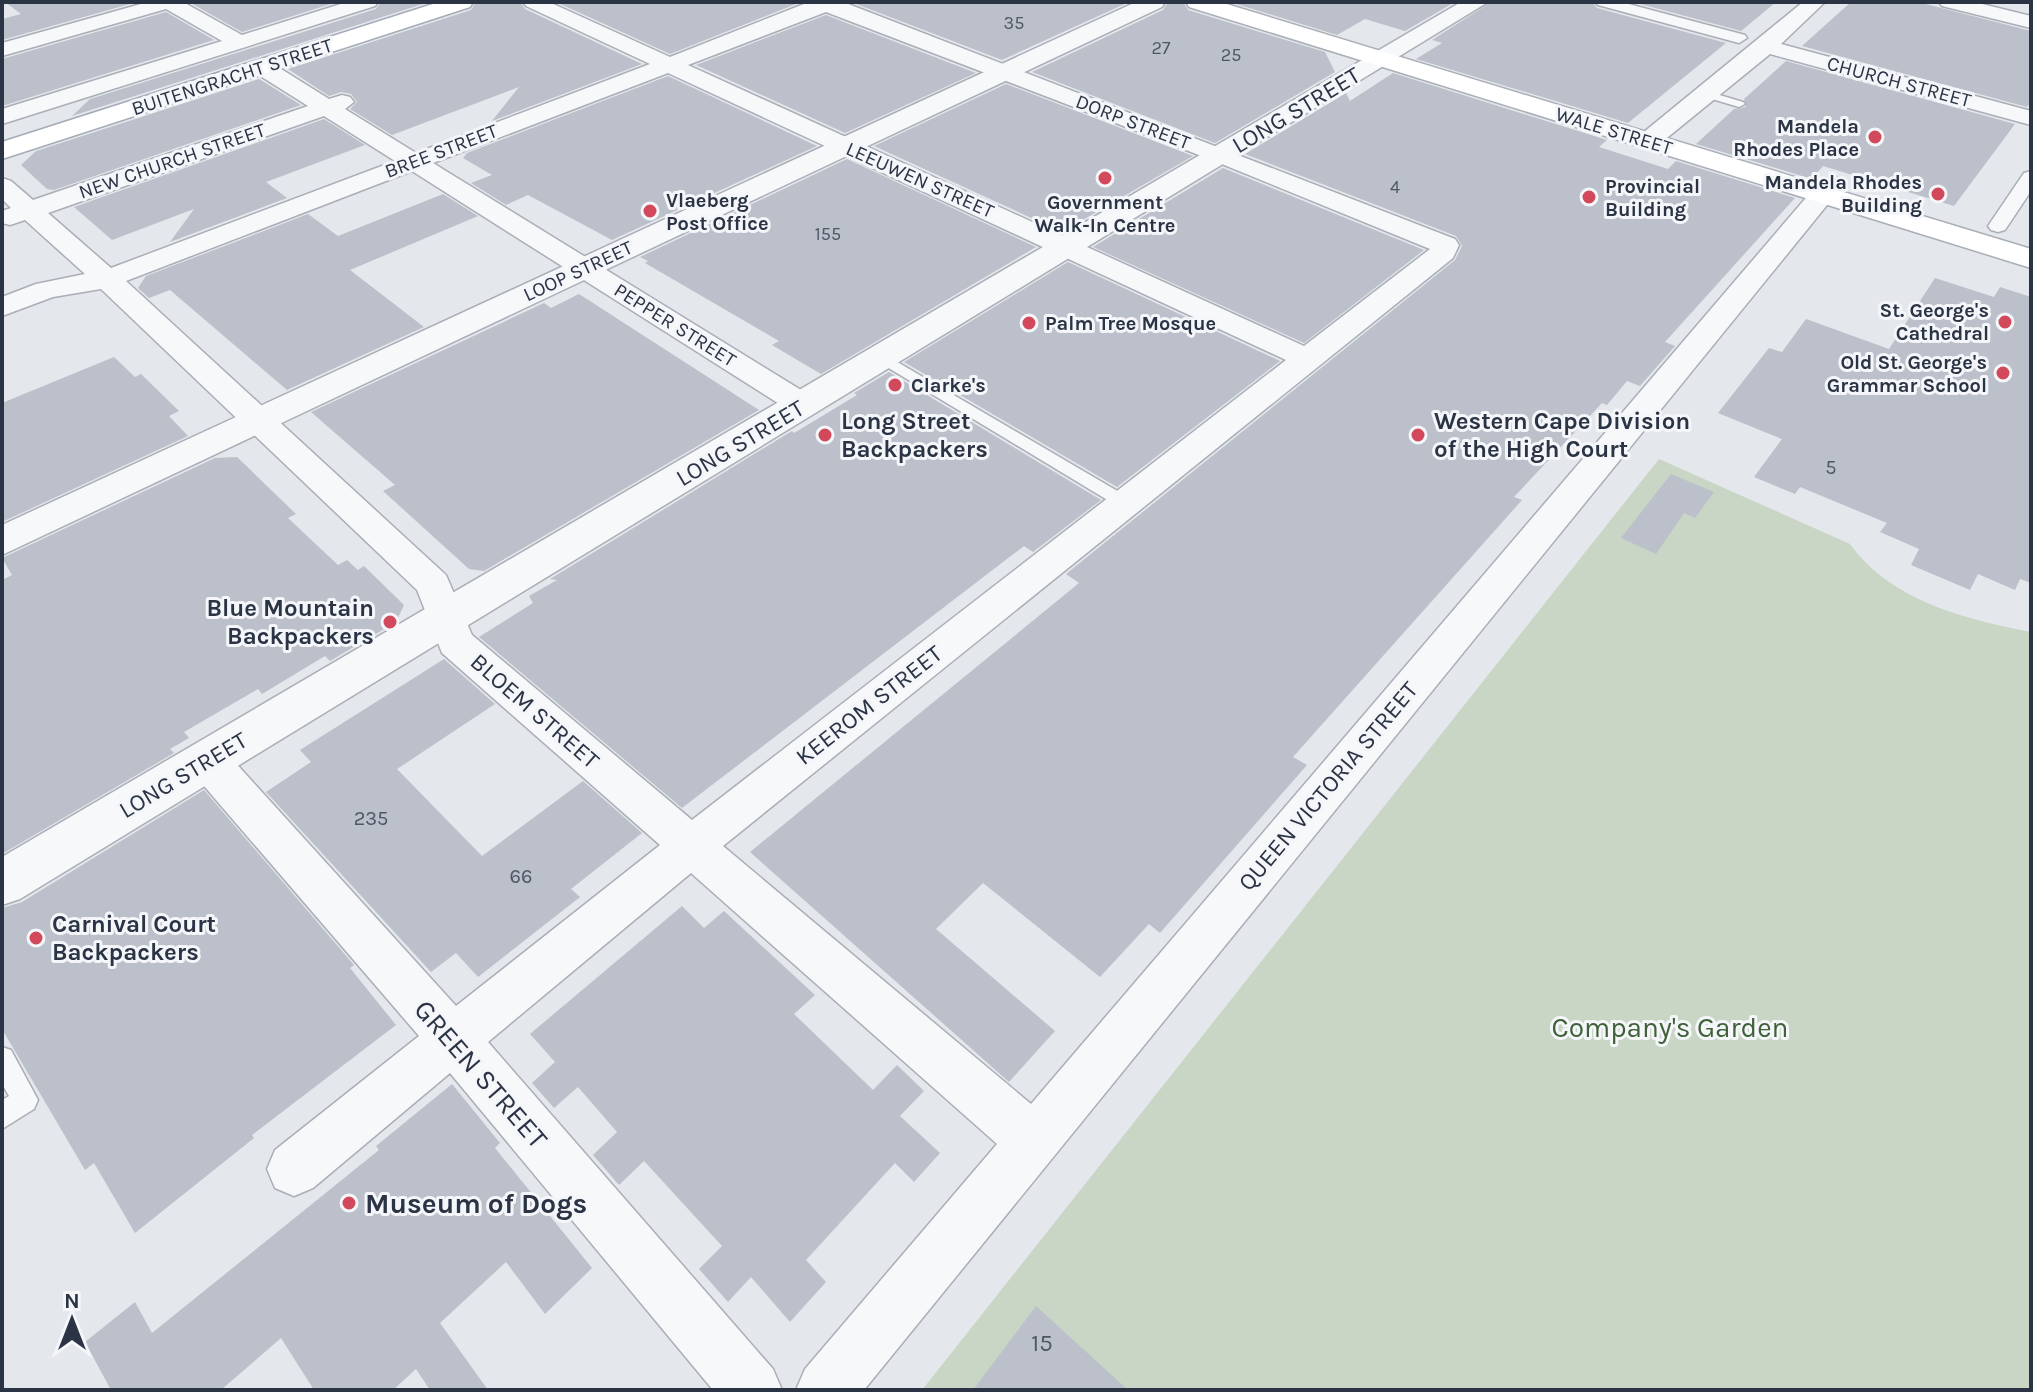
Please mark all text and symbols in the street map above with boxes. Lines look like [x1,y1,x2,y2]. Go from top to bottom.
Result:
house number: 35 [1004,12,1024,34]
street label: BUITENGRACHT STREET [129,34,335,120]
house number: 27 [1152,37,1171,59]
house number: 25 [1221,44,1241,66]
street label: CHURCH STREET [1824,52,1974,112]
street label: LONG STREET [1227,61,1365,159]
street label: DORP STREET [1072,90,1194,154]
street label: WALE STREET [1553,102,1675,160]
place label: Mandela Rhodes Place [1733,115,1859,161]
street label: NEW CHURCH STREET [76,118,268,204]
street label: BREE STREET [381,119,501,183]
marker: Mandela Rhodes Place [1866,128,1884,146]
street label: LEEUWEN STREET [843,137,997,223]
marker: Government Walk-In Centre [1096,169,1114,187]
place label: Mandela Rhodes Building [1765,171,1922,217]
place label: Provincial Building [1605,175,1700,221]
house number: 4 [1390,176,1400,198]
marker: Mandela Rhodes Building [1929,185,1947,203]
marker: Provincial Building [1580,188,1598,206]
place label: Vlaeberg Post Office [666,189,769,235]
place label: Government Walk-In Centre [1035,191,1175,237]
marker: Vlaeberg Post Office [641,202,659,220]
house number: 155 [815,223,841,245]
street label: LOOP STREET [520,236,636,306]
street label: PEPPER STREET [610,278,740,372]
place label: St. George's Cathedral [1879,299,1989,345]
place label: Palm Tree Mosque [1045,312,1216,335]
marker: St. George's Cathedral [1996,313,2014,331]
marker: Palm Tree Mosque [1020,314,1038,332]
place label: Old St. George's Grammar School [1827,351,1987,397]
marker: Old St. George's Grammar School [1994,364,2012,382]
place label: Clarke's [911,374,986,397]
marker: Clarke's [886,376,904,394]
street label: LONG STREET [671,394,809,492]
place label: Long Street Backpackers [841,407,988,463]
place label: Western Cape Division of the High Court [1434,407,1690,463]
marker: Long Street Backpackers [816,426,834,444]
marker: Western Cape Division of the High Court [1409,426,1427,444]
house number: 5 [1825,456,1837,479]
place label: Blue Mountain Backpackers [206,594,374,650]
marker: Blue Mountain Backpackers [381,613,399,631]
street label: KEEROM STREET [790,639,948,771]
street label: BLOEM STREET [465,648,605,774]
street label: QUEEN VICTORIA STREET [1232,676,1424,896]
street label: LONG STREET [114,726,252,824]
house number: 235 [354,807,388,830]
house number: 66 [510,865,532,888]
place label: Carnival Court Backpackers [52,910,216,966]
marker: Carnival Court Backpackers [27,929,45,947]
street label: GREEN STREET [408,993,554,1155]
park label: Company's Garden [1552,1011,1788,1044]
place label: Museum of Dogs [365,1187,587,1220]
marker: Museum of Dogs [340,1194,358,1212]
north arrow [32,1280,112,1360]
text: N [64,1288,80,1314]
house number: 15 [1031,1329,1053,1357]

